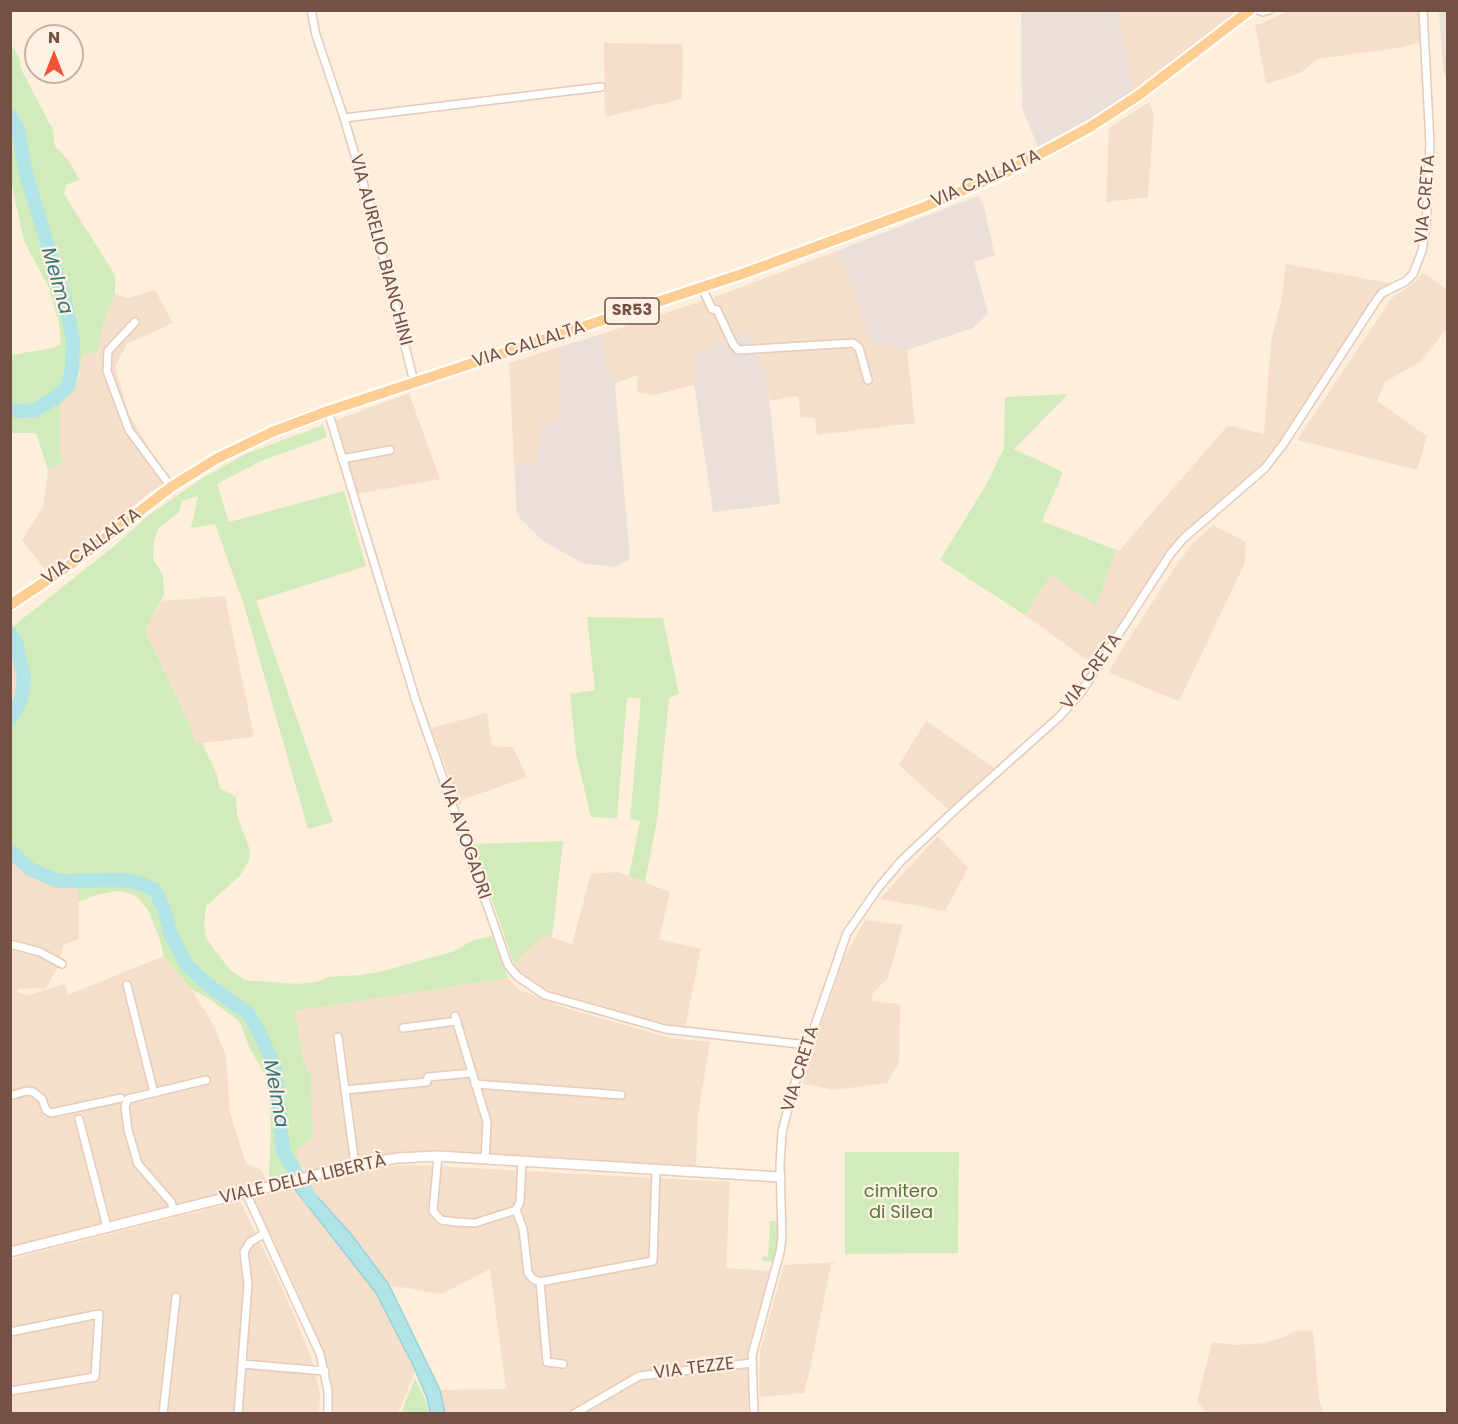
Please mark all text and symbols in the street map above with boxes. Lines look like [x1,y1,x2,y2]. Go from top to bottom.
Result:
north arrow [24,24,84,84]
text: N [48,26,60,49]
street label: VIA CALLALTA [928,145,1044,213]
street label: VIA AURELIO BIANCHINI [344,152,416,348]
street label: VIA CRETA [1411,153,1441,245]
water label: Melma [35,245,77,317]
road number: SR53 [605,298,659,324]
street label: VIA CALLALTA [470,317,588,373]
street label: VIA CALLALTA [38,504,146,590]
street label: VIA CRETA [1057,629,1127,715]
street label: VIA AVOGADRI [433,776,495,902]
street label: VIA CRETA [778,1023,824,1115]
water label: Melma [257,1058,293,1130]
street label: VIALE DELLA LIBERTÀ [218,1150,388,1210]
park label: cimitero di Silea [864,1181,938,1224]
street label: VIA TEZZE [652,1353,736,1385]

